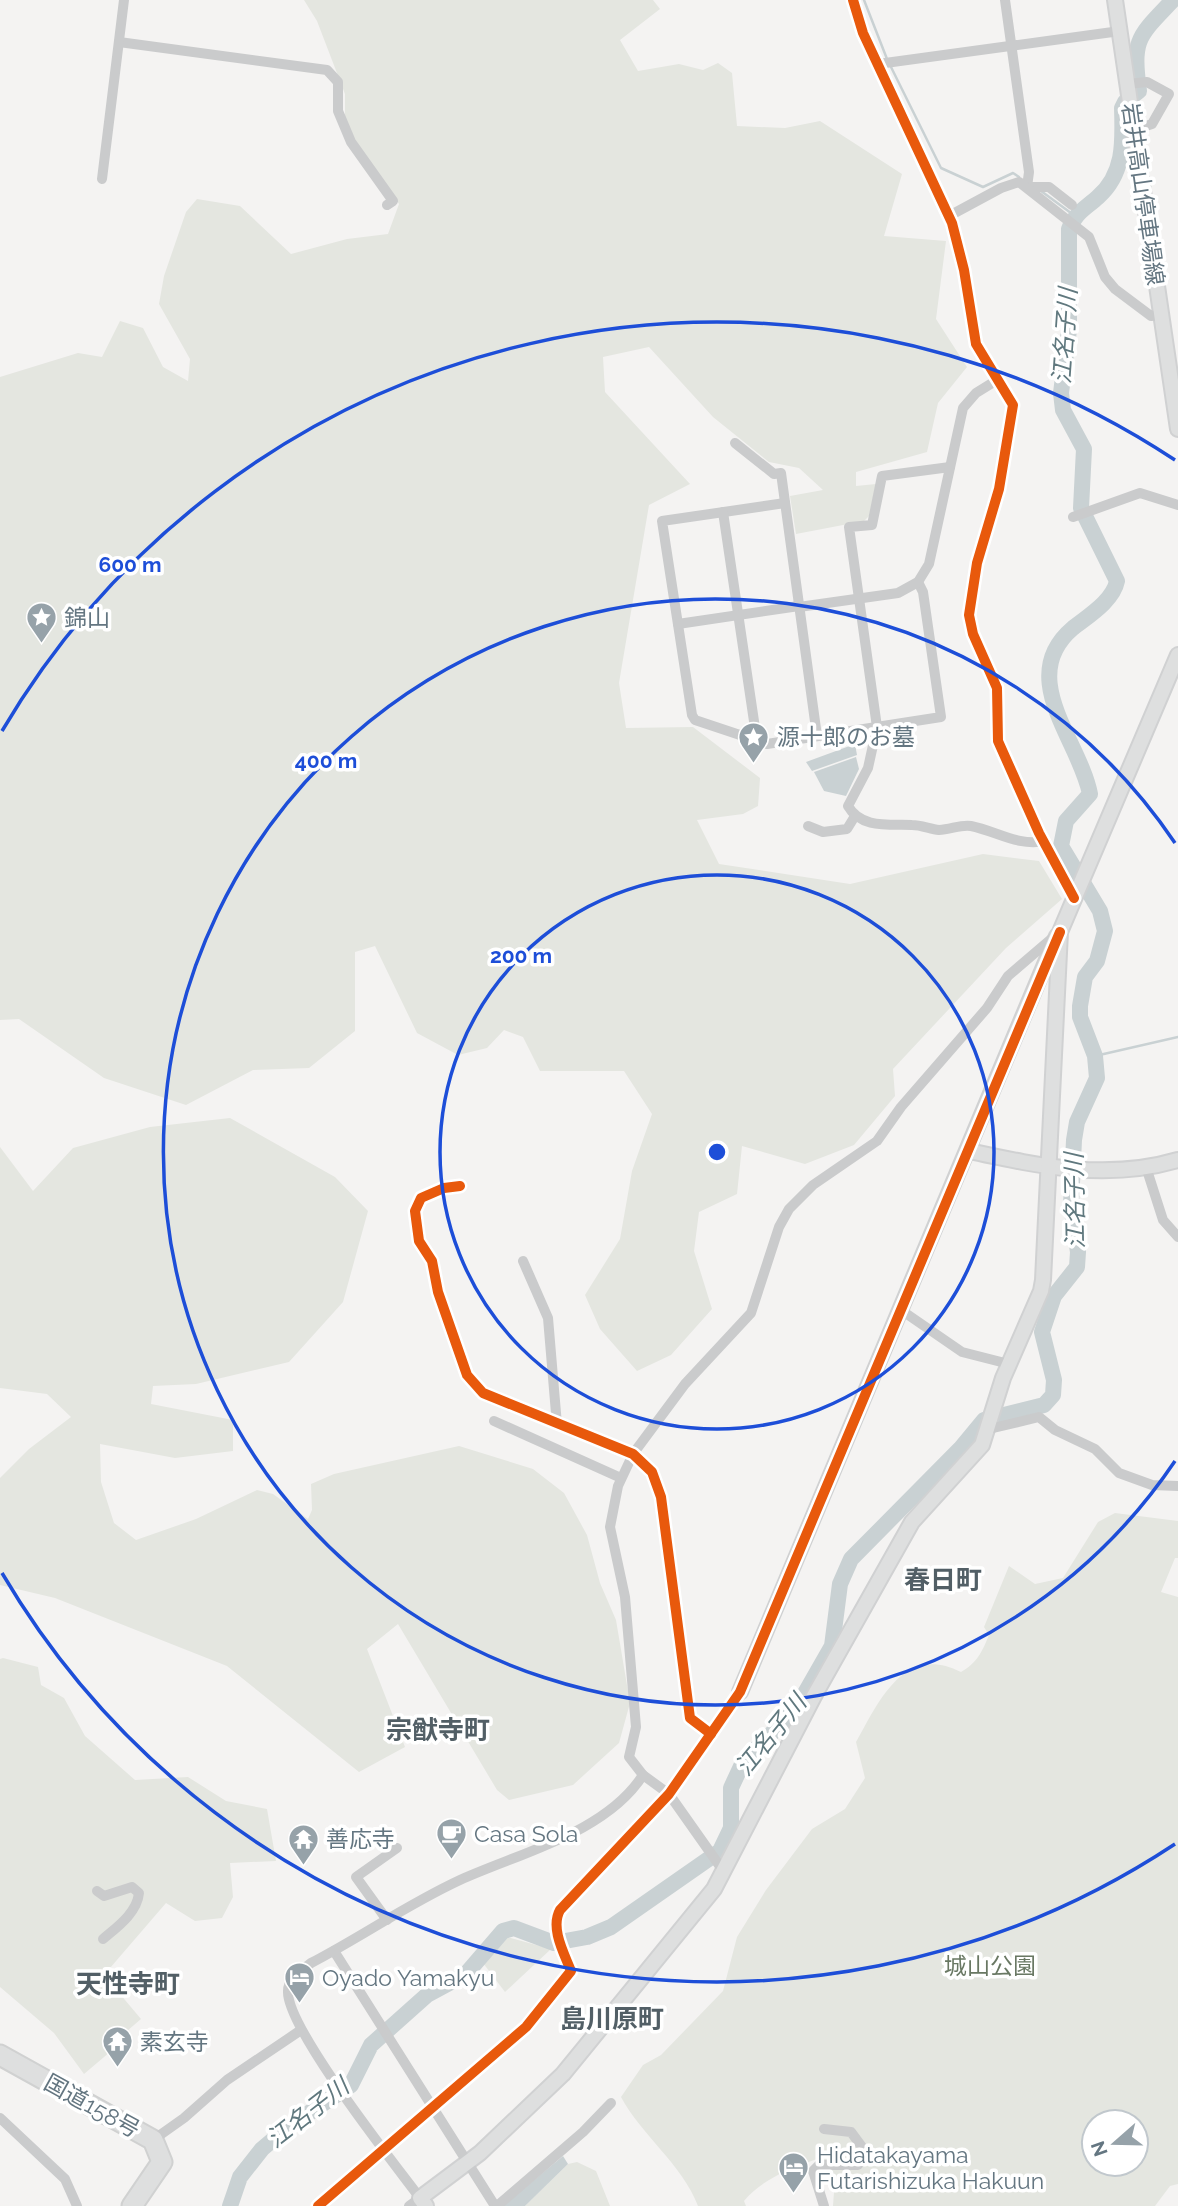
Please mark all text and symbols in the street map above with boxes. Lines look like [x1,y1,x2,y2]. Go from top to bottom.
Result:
street label: 岩井高山停車場線 [1117,101,1170,287]
water label: 江名子川 [1047,284,1083,385]
text: 600 m [98,552,162,577]
place icon: 錦山 [24,601,58,645]
place label: 錦山 [64,604,110,631]
place icon: 源十郎のお墓 [737,720,771,764]
place label: 源十郎のお墓 [777,723,915,750]
text: 400 m [295,748,357,773]
text: 200 m [490,943,552,968]
centre of rings [705,1140,729,1164]
water label: 江名子川 [1059,1150,1090,1249]
district label: 春日町 [904,1565,982,1595]
water label: 江名子川 [729,1686,814,1781]
district label: 宗猷寺町 [386,1715,490,1745]
cafe icon: Casa Sola [434,1817,468,1861]
place label: Casa Sola [474,1820,578,1847]
temple icon: 善応寺 [286,1822,320,1866]
place label: 善応寺 [326,1825,395,1852]
park label: 城山公園 [944,1952,1036,1979]
hotel icon: Oyado Yamakyu [282,1961,316,2005]
place label: Oyado Yamakyu [322,1964,494,1991]
district label: 天性寺町 [76,1969,180,1999]
district label: 島川原町 [560,2004,664,2034]
temple icon: 素玄寺 [100,2025,134,2069]
place label: 素玄寺 [140,2028,209,2055]
street label: 国道158号 [40,2068,145,2143]
water label: 江名子川 [261,2070,357,2154]
north arrow [1080,2108,1150,2178]
text: N [1086,2138,1112,2159]
place label: Hidatakayama Futarishizuka Hakuun [817,2141,1044,2194]
hotel icon: Hidatakayama Futarishizuka Hakuun [777,2151,811,2195]

